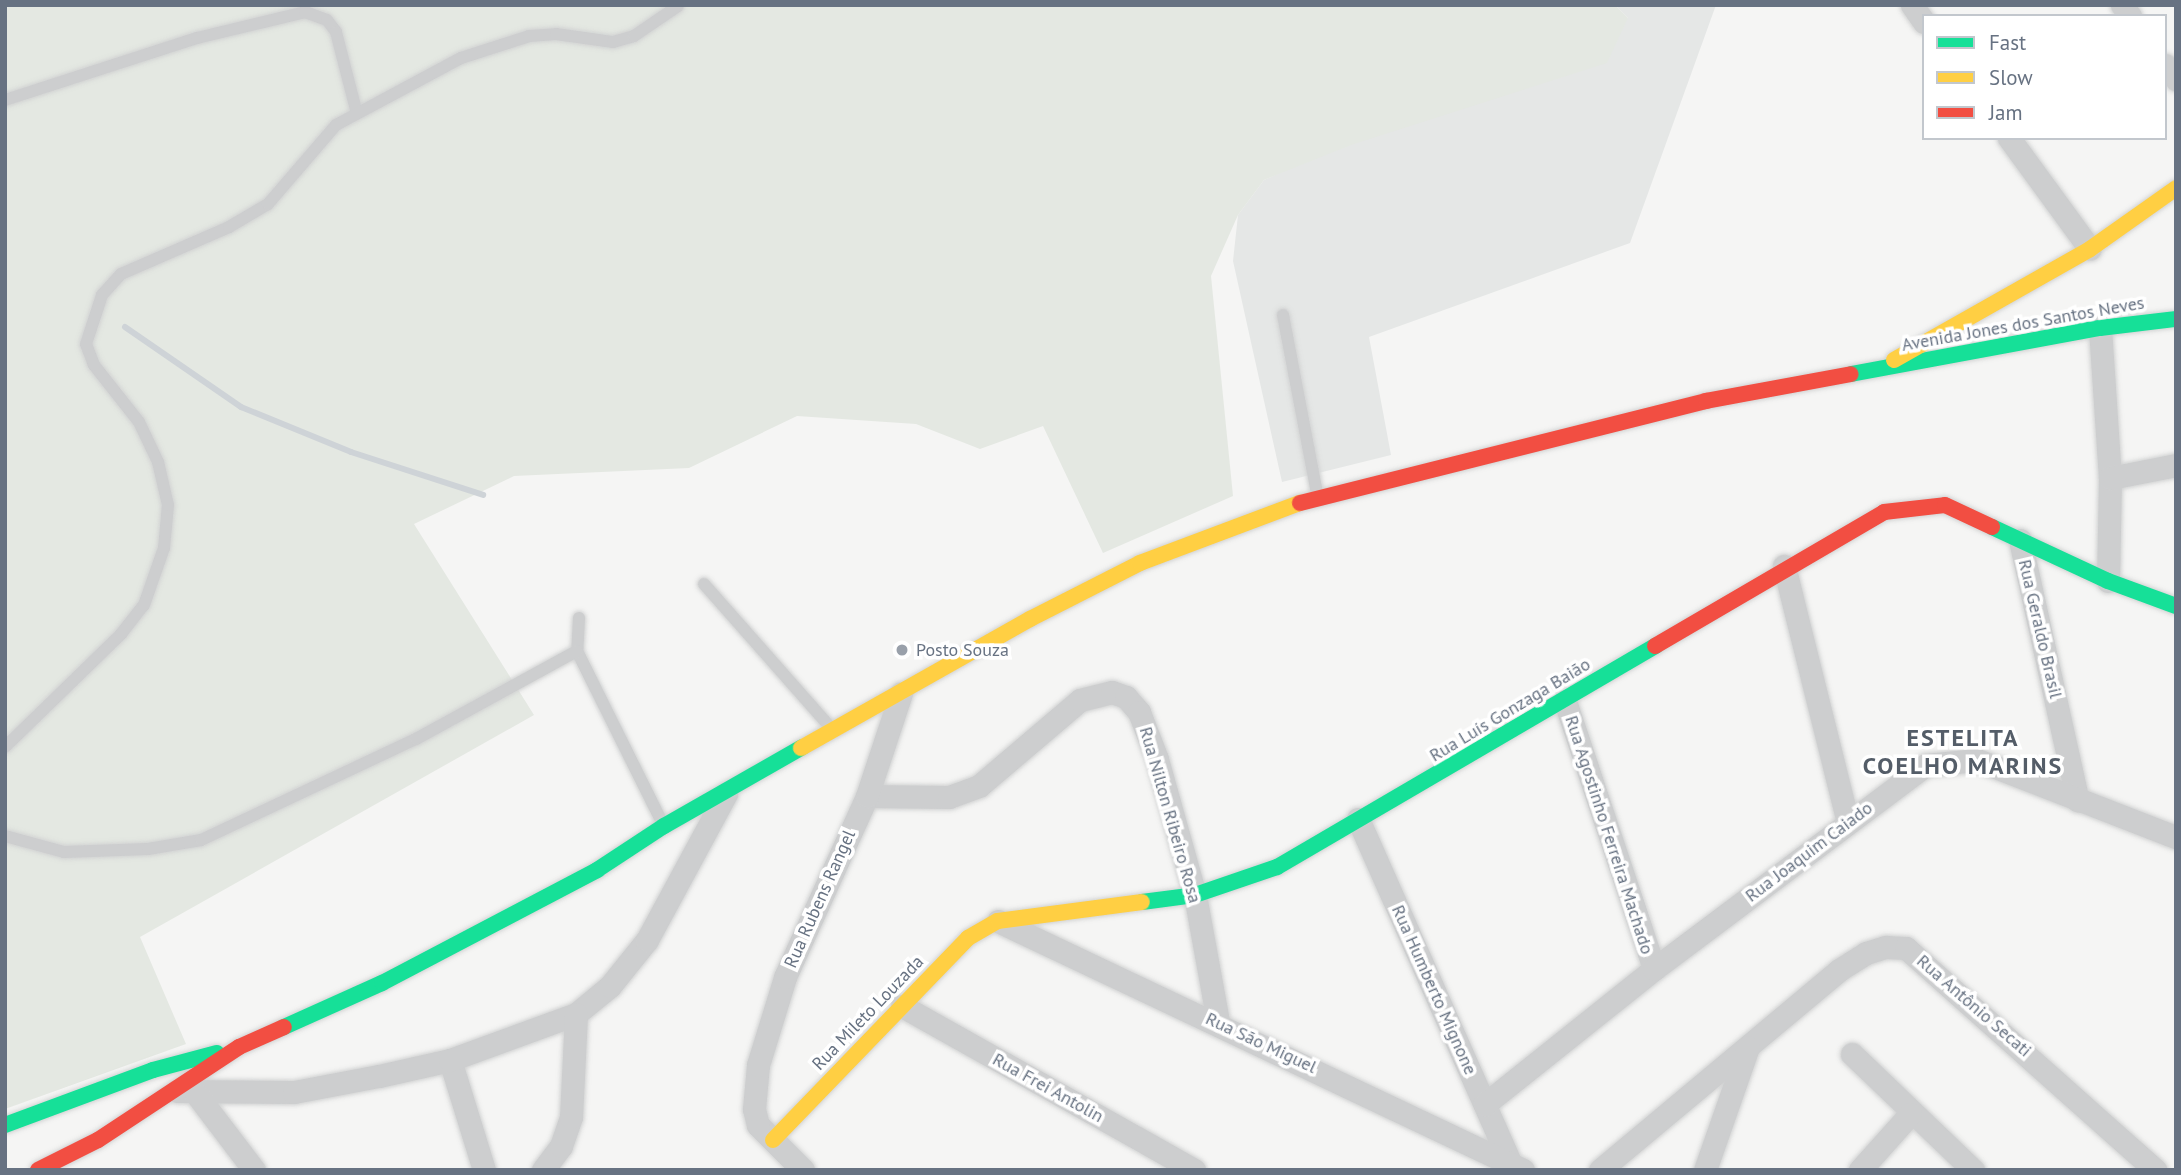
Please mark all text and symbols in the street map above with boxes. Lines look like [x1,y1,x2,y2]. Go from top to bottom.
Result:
legend [1922,14,2167,140]
text: Fast [1989,29,2026,56]
text: Slow [1989,64,2033,91]
text: Jam [1989,99,2023,126]
street label: Avenida Jones dos Santos Neves [1900,292,2146,356]
street label: Rua Geraldo Brasil [2014,557,2066,701]
place label: Posto Souza [916,639,1009,661]
marker: Posto Souza [894,642,910,658]
street label: Rua Luís Gonzaga Baião [1426,653,1594,767]
street label: Rua Agostinho Ferreira Machado [1560,713,1658,957]
street label: Rua Nilton Ribeiro Rosa [1135,724,1205,906]
district label: ESTELITA COELHO MARINS [1864,724,2062,780]
street label: Rua Joaquim Caiado [1741,797,1877,907]
street label: Rua Rubens Rangel [780,827,860,971]
street label: Rua Humberto Mignone [1387,902,1481,1078]
street label: Rua Antônio Secati [1912,950,2036,1062]
street label: Rua Mileto Louzada [808,951,928,1075]
street label: Rua São Miguel [1202,1008,1320,1078]
street label: Rua Frei Antolin [989,1048,1107,1128]

